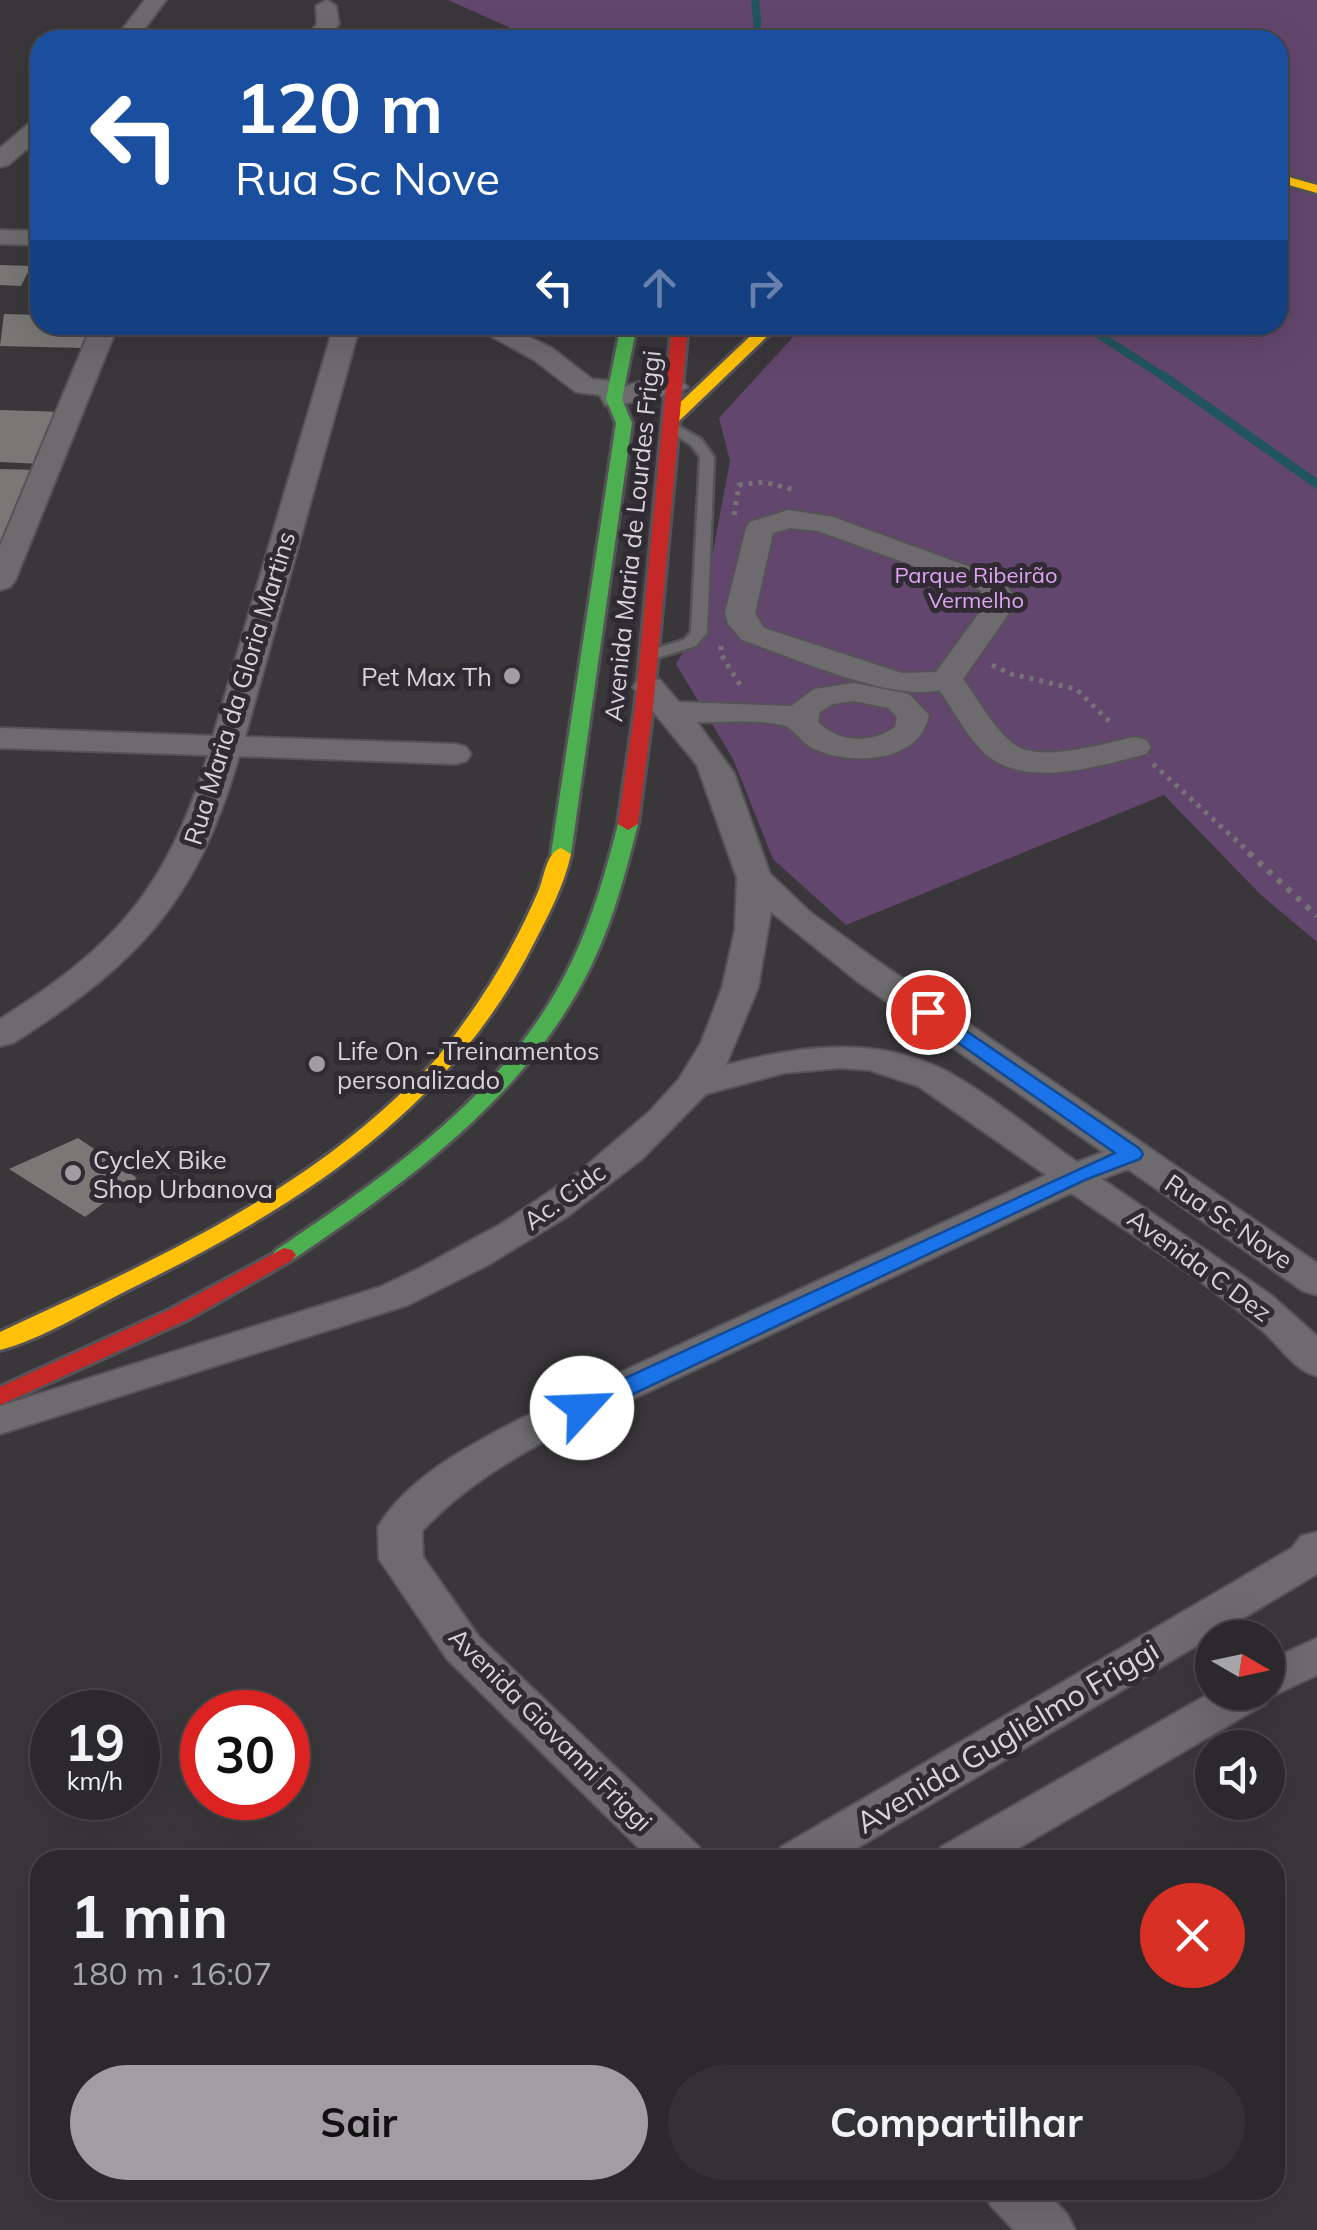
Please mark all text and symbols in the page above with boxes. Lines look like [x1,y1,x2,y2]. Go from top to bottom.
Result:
text: 120 m [235,63,443,151]
icon: left [70,70,200,200]
text: Rua Sc Nove [235,150,500,206]
icon: left [527,260,582,315]
icon: ahead [632,260,687,315]
icon: right [737,260,792,315]
street label: Avenida Maria de Lourdes Friggi [597,349,667,723]
street label: Rua Maria da Gloria Martins [177,528,301,848]
park label: Parque Ribeirão Vermelho [894,561,1058,614]
place label: Pet Max Th [361,661,492,692]
marker: Pet Max Th [501,665,523,687]
pin [886,970,971,1055]
icon: arrive [901,985,956,1040]
place label: Life On - Treinamentos personalizado [337,1035,599,1095]
marker: Life On - Treinamentos personalizado [306,1053,328,1075]
place label: CycleX Bike Shop Urbanova [93,1144,273,1204]
street label: Ac. Cidc [517,1156,611,1236]
marker: CycleX Bike Shop Urbanova [62,1162,84,1184]
street label: Rua Sc Nove [1159,1167,1299,1275]
street label: Avenida C Dez [1122,1202,1278,1328]
position arrow [530,1356,634,1460]
north arrow [1195,1620,1285,1710]
map controls [1195,1620,1285,1820]
street label: Avenida Giovanni Friggi [443,1621,659,1837]
street label: Avenida Guglielmo Friggi [849,1631,1165,1841]
speed limit sign: 30 [180,1690,310,1820]
text: 19 [65,1711,125,1774]
button: sound [1195,1730,1285,1820]
text: km/h [67,1765,123,1796]
text: 1 min [70,1878,228,1953]
button: close [1140,1883,1245,1988]
text: 180 m · 16:07 [70,1953,272,1993]
button: Sair [70,2065,648,2180]
button: Compartilhar [668,2065,1245,2180]

